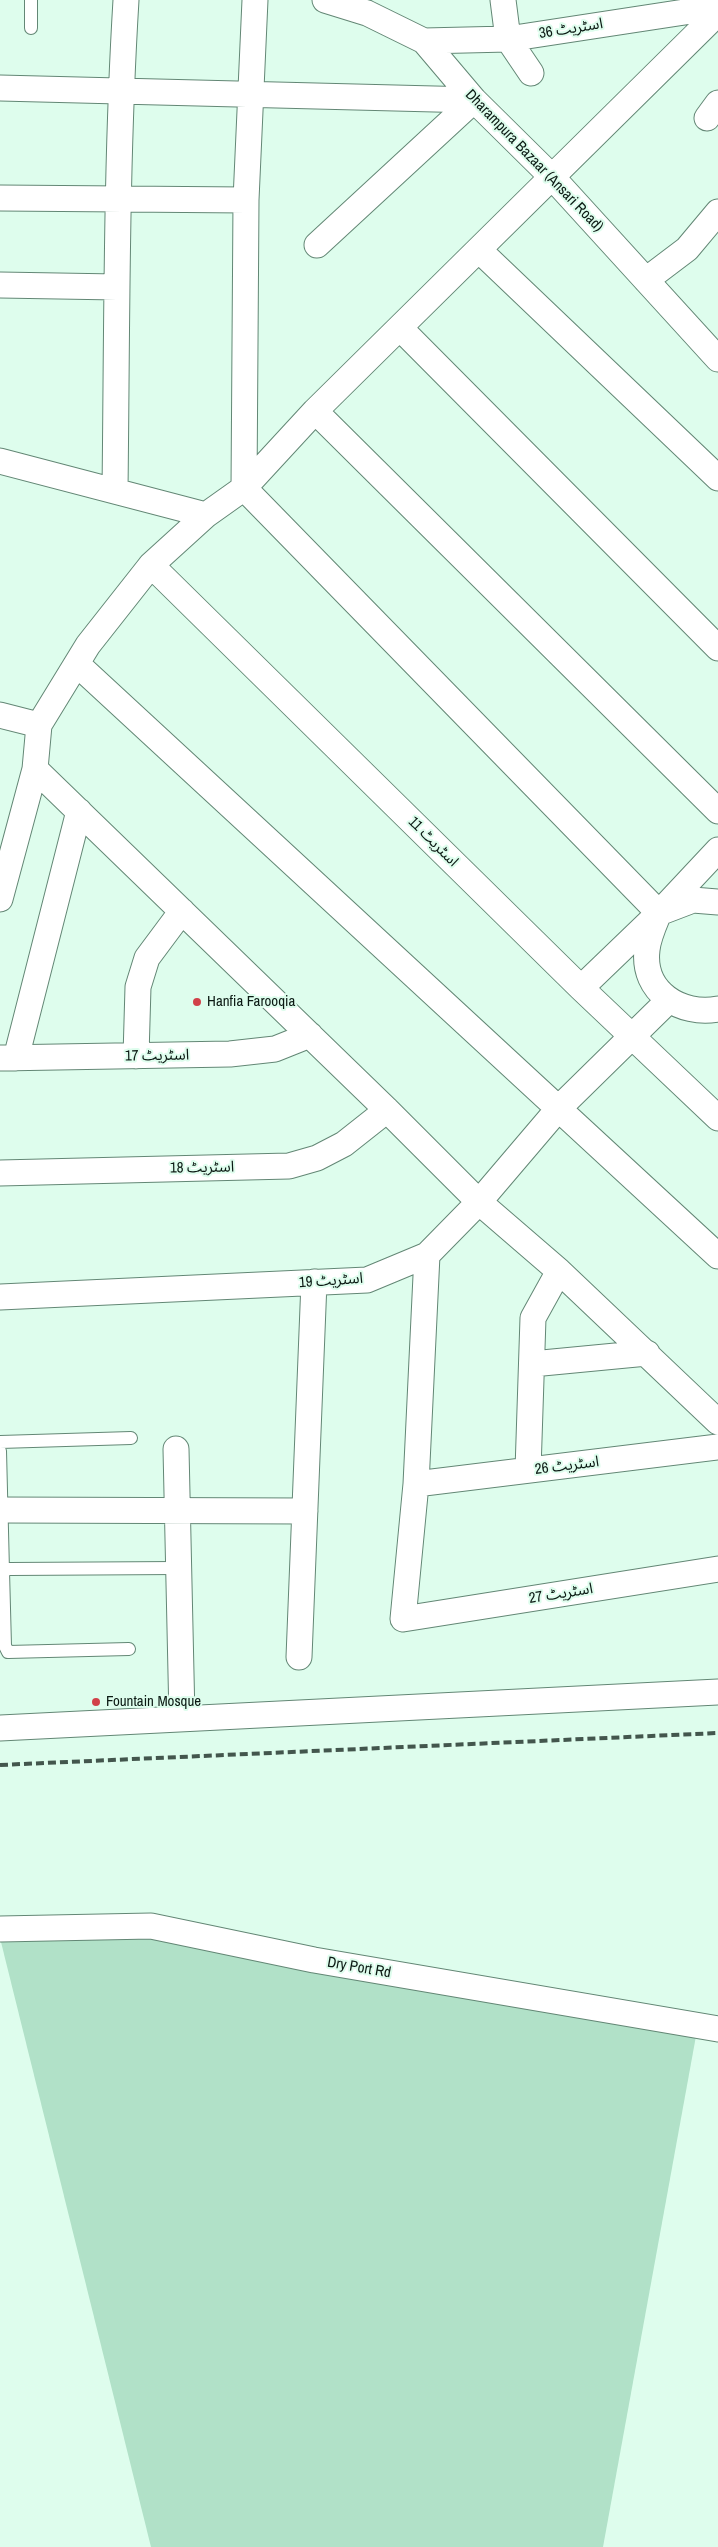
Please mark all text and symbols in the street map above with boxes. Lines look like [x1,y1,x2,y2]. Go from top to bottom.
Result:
street label: اسٹریٹ 36 [538,15,604,43]
street label: Dharampura Bazaar (Ansari Road) [461,86,607,236]
street label: اسٹریٹ 11 [404,813,462,871]
place label: Hanfia Farooqia [207,993,295,1011]
marker: Hanfia Farooqia [191,996,203,1008]
street label: اسٹریٹ 17 [125,1046,189,1066]
street label: اسٹریٹ 18 [170,1158,234,1178]
street label: اسٹریٹ 19 [298,1270,364,1292]
street label: اسٹریٹ 26 [534,1453,600,1479]
street label: اسٹریٹ 27 [528,1580,594,1608]
place label: Fountain Mosque [106,1693,201,1711]
marker: Fountain Mosque [90,1696,102,1708]
street label: Dry Port Rd [326,1954,392,1982]

